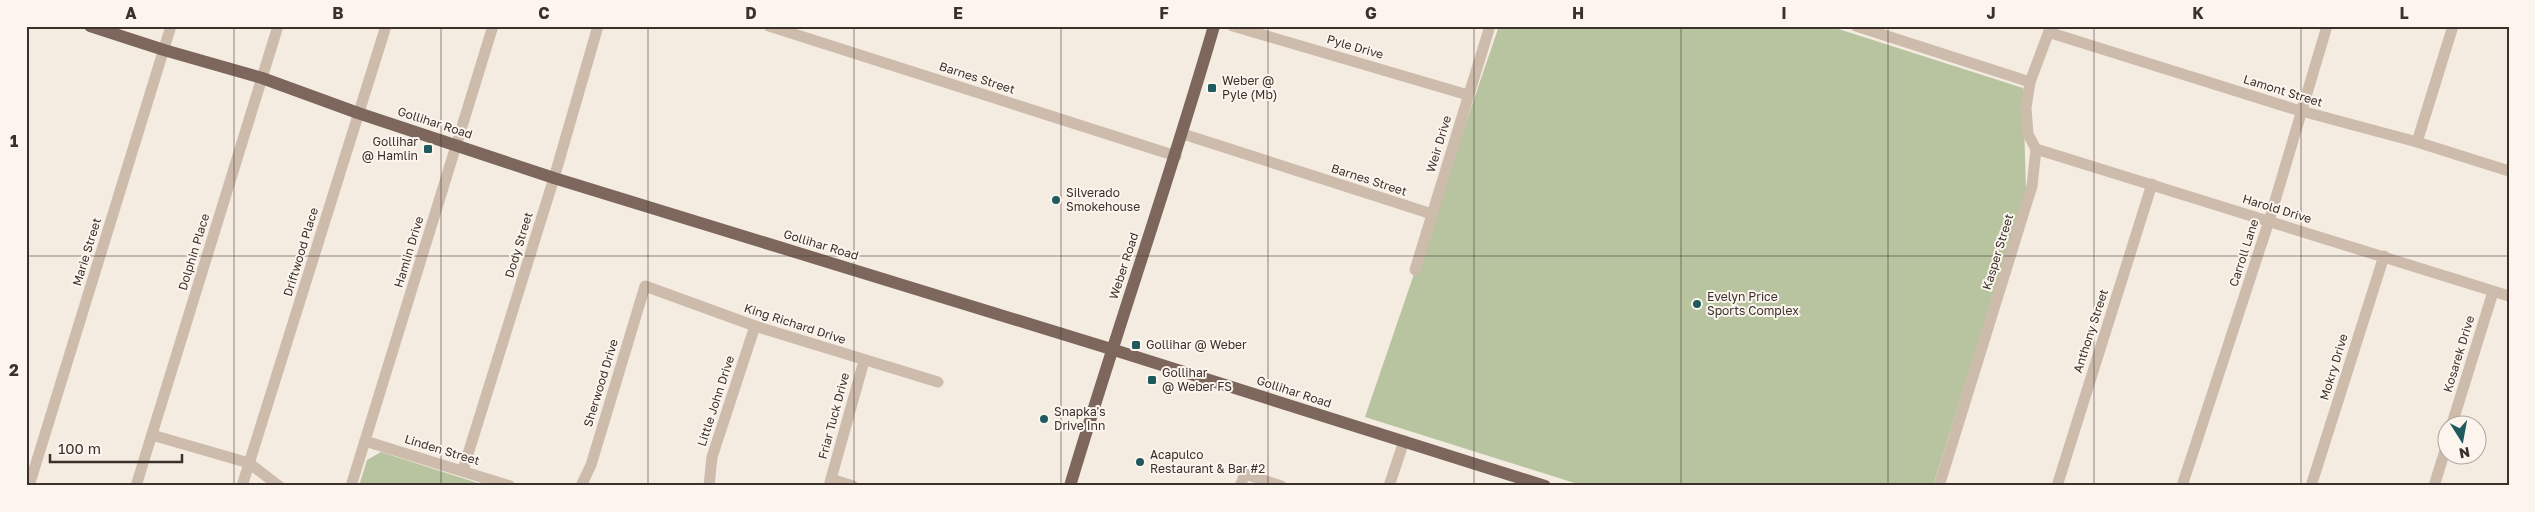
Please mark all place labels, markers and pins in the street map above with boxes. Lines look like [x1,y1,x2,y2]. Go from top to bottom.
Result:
place label: Weber @ Pyle (Mb) [1222,73,1277,102]
marker: Weber @ Pyle (Mb) [1206,82,1218,94]
place label: Gollihar @ Hamlin [362,134,418,163]
marker: Gollihar @ Hamlin [422,143,434,155]
place label: Silverado Smokehouse [1066,185,1140,214]
marker: Silverado Smokehouse [1050,194,1062,206]
place label: Evelyn Price Sports Complex [1707,289,1799,318]
marker: Evelyn Price Sports Complex [1691,298,1703,310]
place label: Gollihar @ Weber [1146,337,1247,352]
marker: Gollihar @ Weber [1130,339,1142,351]
place label: Gollihar @ Weber FS [1162,365,1232,394]
marker: Gollihar @ Weber FS [1146,374,1158,386]
place label: Snapka's Drive Inn [1054,404,1106,433]
marker: Snapka's Drive Inn [1038,413,1050,425]
place label: Acapulco Restaurant & Bar #2 [1150,447,1265,476]
marker: Acapulco Restaurant & Bar #2 [1134,456,1146,468]

